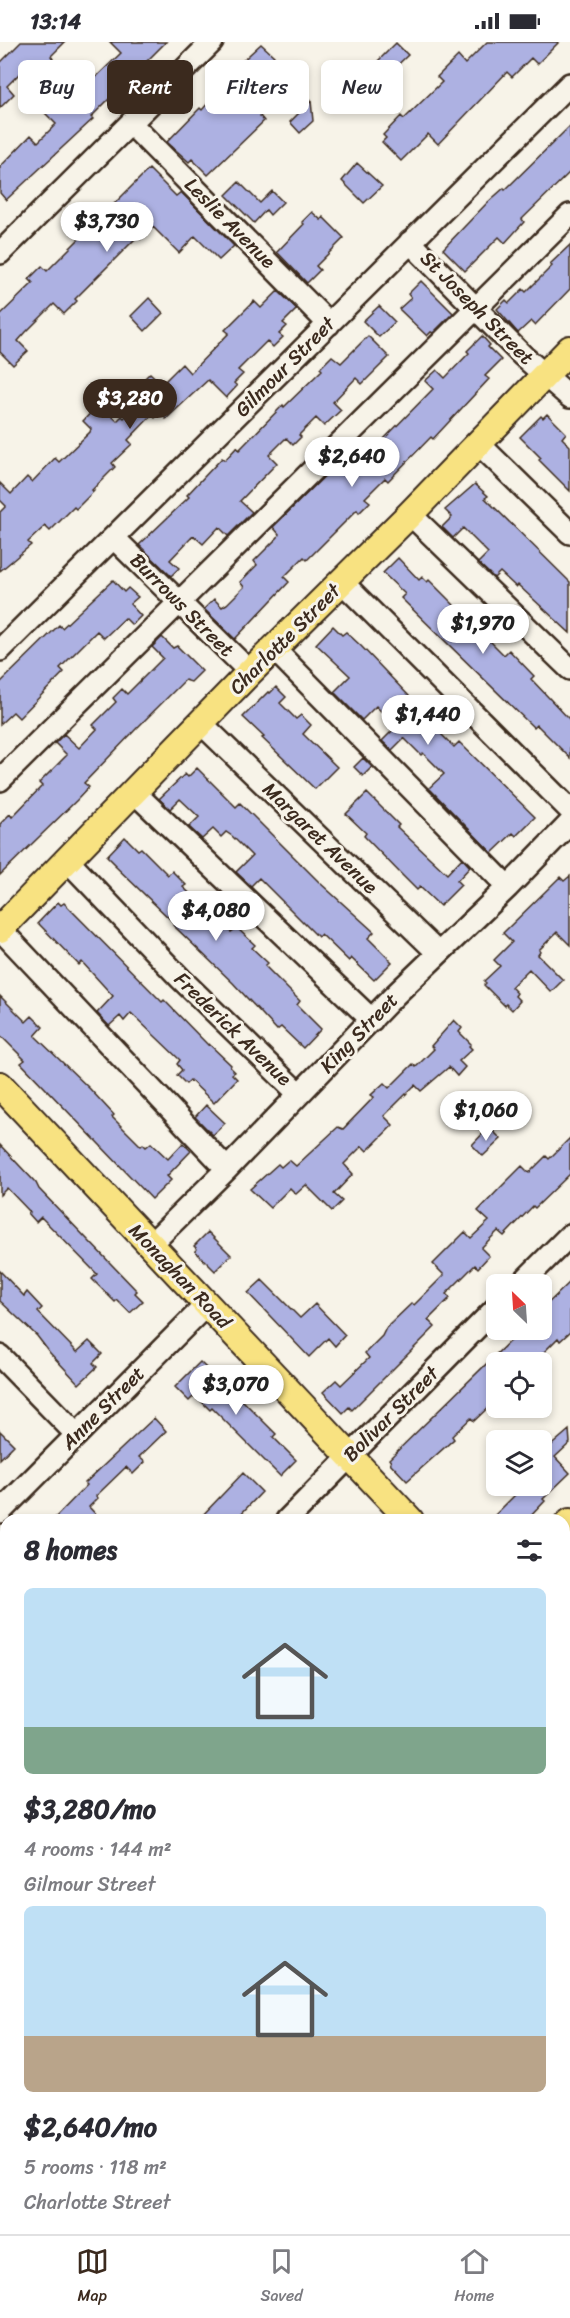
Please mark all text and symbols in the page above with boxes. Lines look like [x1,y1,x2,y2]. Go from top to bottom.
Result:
text: 13:14 [30,2,81,41]
chip: Buy [18,60,95,114]
chip: Rent [107,60,193,114]
chip: Filters [205,60,309,114]
chip: New [321,60,403,114]
street label: Leslie Avenue [176,169,285,278]
pin: $3,730 [58,202,156,253]
text: $3,730 [75,204,139,239]
street label: St Joseph Street [411,242,543,374]
street label: Gilmour Street [226,307,345,426]
pin: $3,280 [81,379,179,430]
text: $3,280 [97,381,163,416]
pin: $2,640 [303,437,401,488]
text: $2,640 [319,439,385,474]
street label: Burrows Street [121,544,243,666]
street label: Charlotte Street [221,574,350,703]
pin: $1,970 [434,604,532,655]
text: $1,970 [451,606,515,641]
pin: $1,440 [379,695,477,746]
text: $1,440 [395,697,461,732]
street label: Margaret Avenue [254,773,387,903]
pin: $4,080 [167,891,265,942]
text: $4,080 [182,893,250,928]
street label: Frederick Avenue [166,963,301,1095]
street label: King Street [311,984,407,1082]
pin: $1,060 [437,1091,535,1142]
text: $1,060 [454,1093,518,1128]
street label: Monaghan Road [120,1215,241,1338]
north arrow [486,1274,552,1340]
map controls [486,1274,552,1496]
button: locate [486,1352,552,1418]
street label: Anne Street [52,1357,154,1459]
street label: Bolivar Street [334,1357,448,1471]
pin: $3,070 [187,1365,285,1416]
text: $3,070 [203,1367,269,1402]
button: layers [486,1430,552,1496]
text: 8 homes [24,1527,117,1573]
icon: filters [513,1534,546,1567]
icon: home [231,1627,339,1735]
text: $3,280/mo [24,1786,156,1832]
text: 4 rooms · 144 m² [24,1832,172,1867]
text: Gilmour Street [24,1867,155,1902]
icon: home [231,1945,339,2053]
text: $2,640/mo [24,2104,157,2150]
text: 5 rooms · 118 m² [24,2150,167,2185]
text: Charlotte Street [24,2185,171,2220]
tab: Map [76,2245,109,2310]
tab: Saved [260,2245,303,2310]
tab: Home [454,2245,494,2310]

